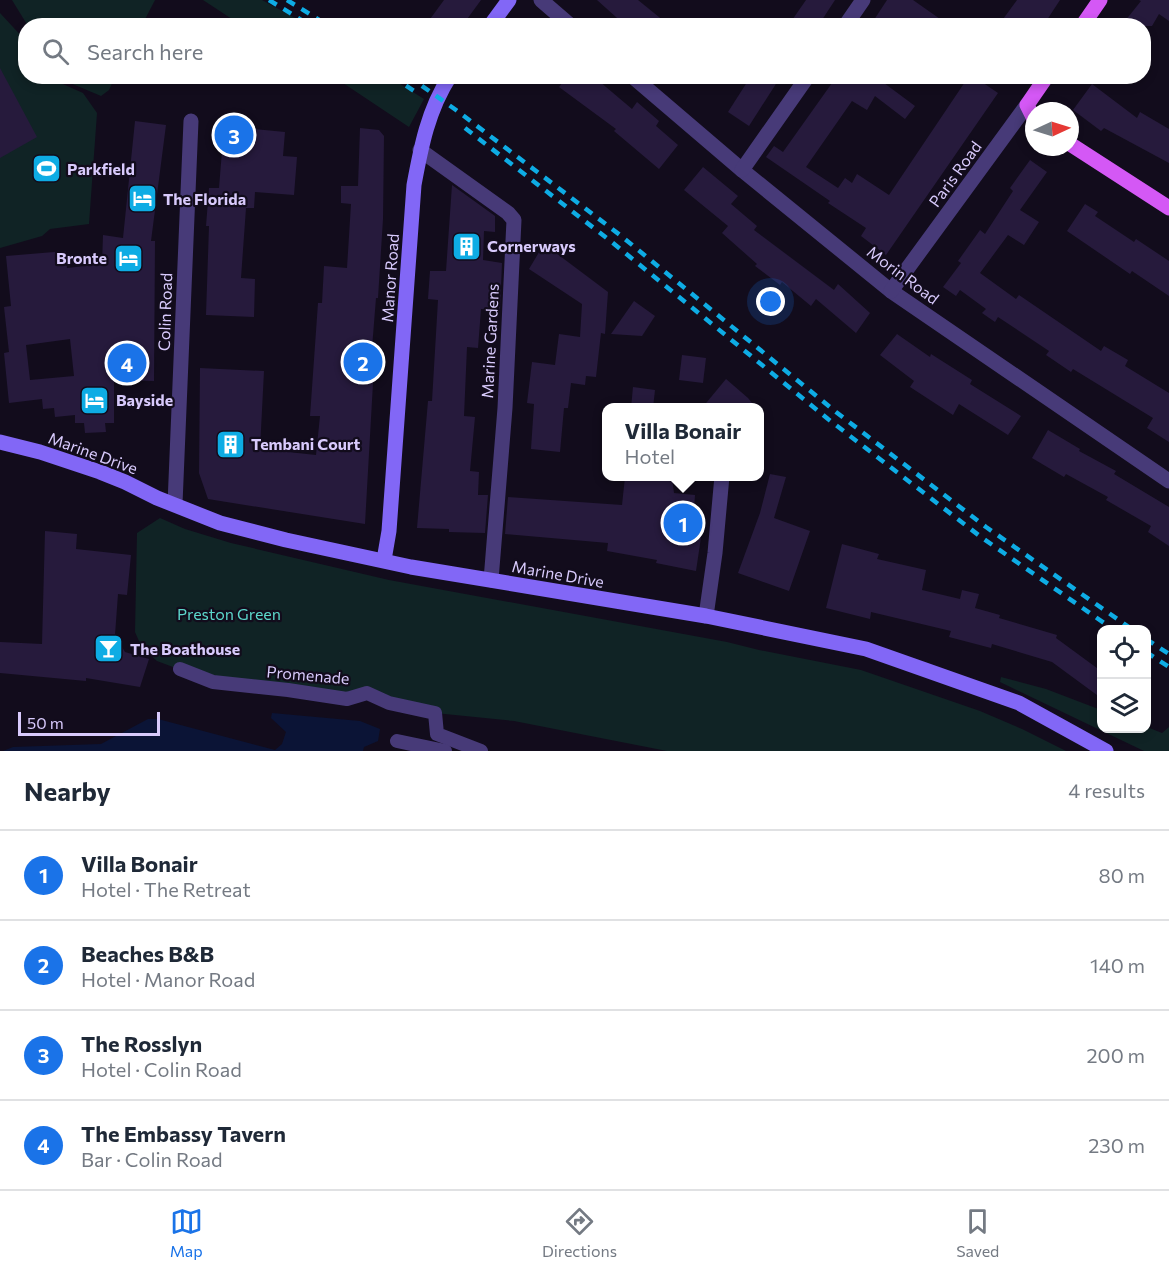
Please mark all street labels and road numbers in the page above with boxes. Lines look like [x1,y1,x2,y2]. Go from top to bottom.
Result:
street label: Paris Road [924,137,985,210]
street label: Manor Road [377,233,402,323]
street label: Morin Road [864,241,943,308]
street label: Colin Road [154,273,175,351]
street label: Marine Gardens [477,283,502,399]
street label: Marine Drive [46,428,140,477]
street label: Marine Drive [510,556,606,591]
street label: Promenade [266,661,350,688]

